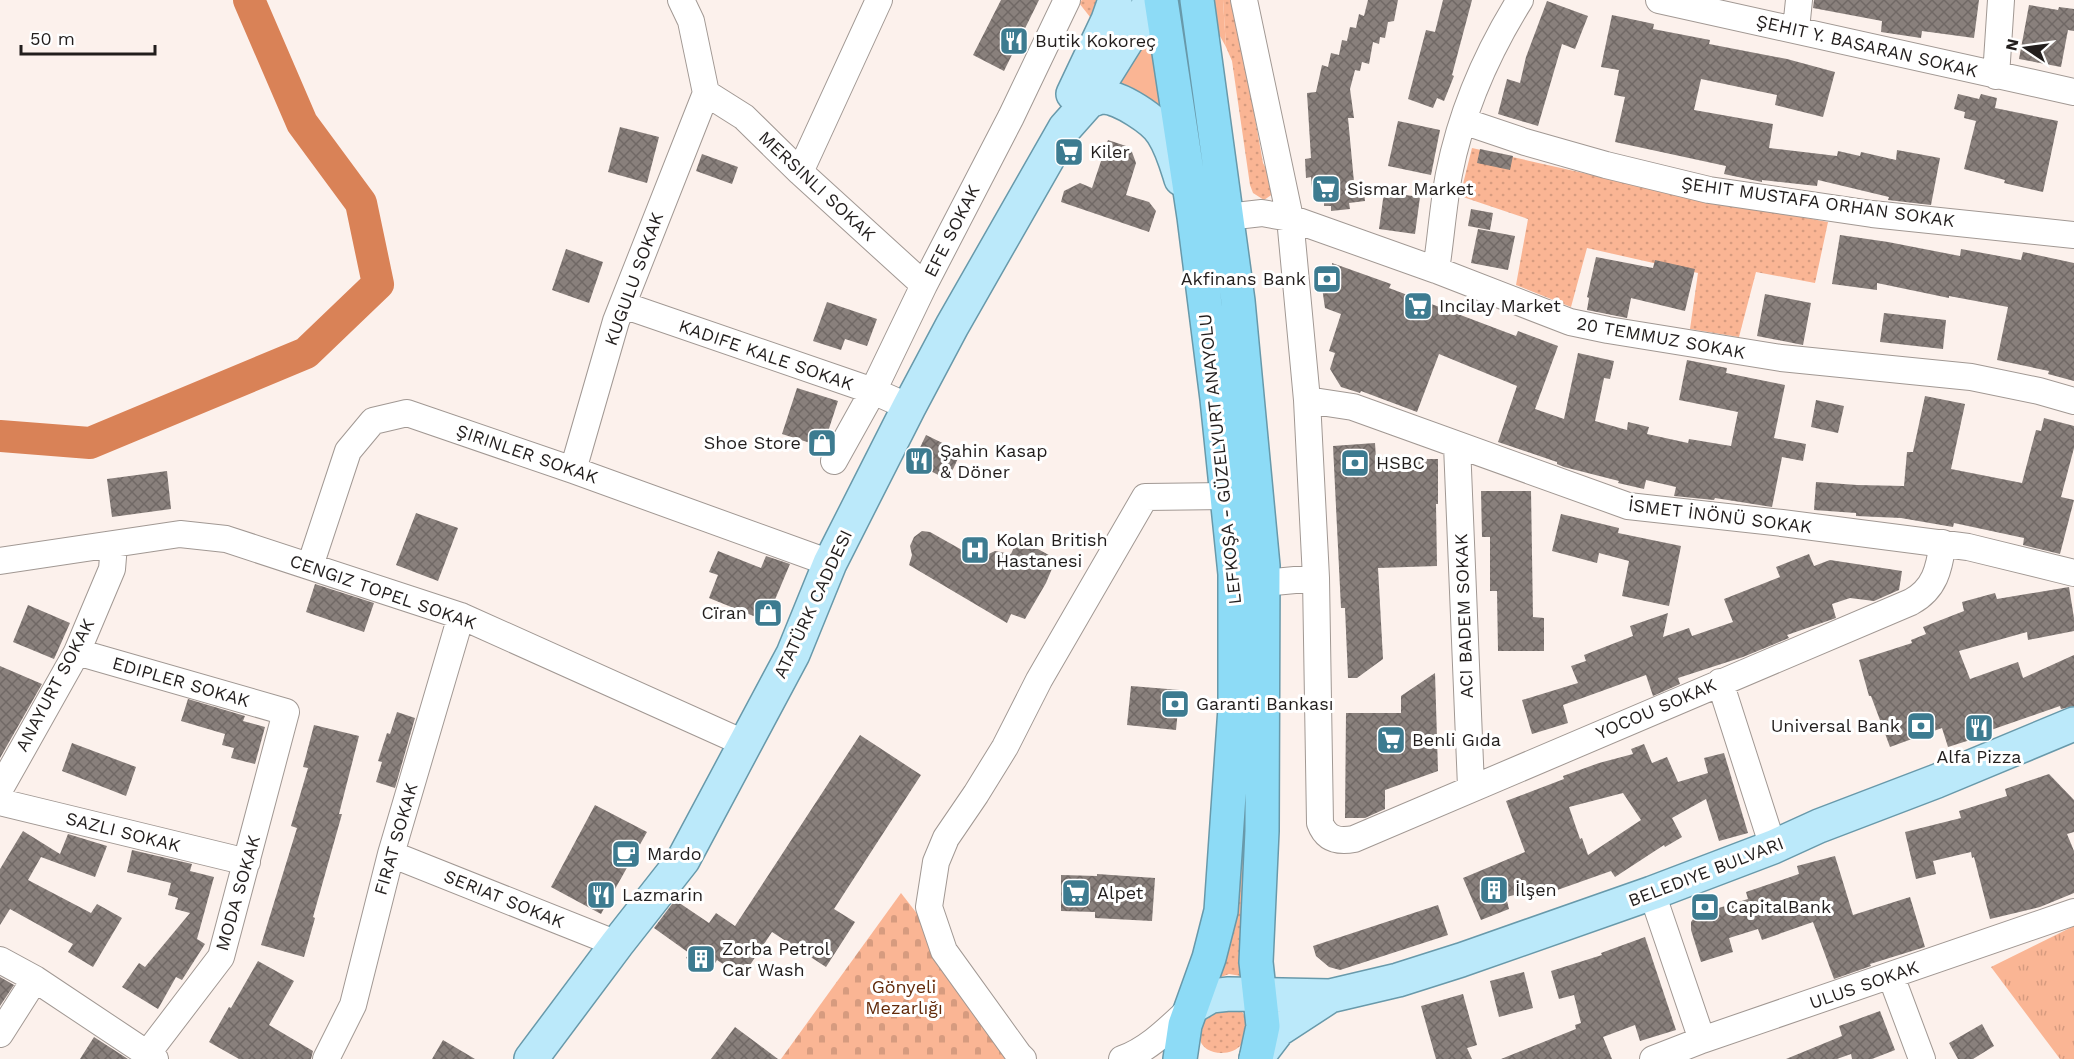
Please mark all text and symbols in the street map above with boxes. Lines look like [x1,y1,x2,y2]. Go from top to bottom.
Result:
street label: ŞEHIT Y. BASARAN SOKAK [1754,10,1980,81]
scale bar [21,18,154,56]
north arrow [1996,18,2056,78]
restaurant icon: Butik Kokoreç [998,25,1030,57]
text: 50 m [30,28,75,49]
place label: Butik Kokoreç [1035,30,1156,51]
text: N [2001,37,2022,53]
street label: MERSINLI SOKAK [755,126,880,245]
supermarket icon: Kiler [1053,136,1085,168]
place label: Kiler [1090,141,1130,162]
street label: ŞEHIT MUSTAFA ORHAN SOKAK [1680,172,1956,231]
supermarket icon: Sismar Market [1310,173,1342,205]
place label: Sismar Market [1347,178,1474,199]
street label: EFE SOKAK [919,181,984,280]
street label: KUGULU SOKAK [600,209,667,348]
bank icon: Akfinans Bank [1311,263,1343,295]
place label: Akfinans Bank [1181,268,1306,289]
supermarket icon: Incilay Market [1402,290,1434,322]
place label: Incilay Market [1439,295,1561,316]
street label: 20 TEMMUZ SOKAK [1575,312,1747,363]
street label: LEFKOŞA - GÜZELYURT ANAYOLU [1194,313,1245,605]
street label: KADIFE KALE SOKAK [676,315,856,394]
street label: ŞIRINLER SOKAK [454,419,601,488]
shop icon: Shoe Store [806,427,838,459]
place label: Shoe Store [704,432,801,453]
place label: Şahin Kasap & Döner [940,440,1047,482]
restaurant icon: Şahin Kasap & Döner [903,445,935,477]
bank icon: HSBC [1339,447,1371,479]
place label: HSBC [1376,452,1425,473]
street label: İSMET İNÖNÜ SOKAK [1627,494,1813,537]
street label: ATATÜRK CADDESI [769,526,856,681]
place label: Kolan British Hastanesi [996,529,1108,571]
street label: ACI BADEM SOKAK [1450,533,1477,699]
hospital icon: Kolan British Hastanesi [959,534,991,566]
street label: CENGIZ TOPEL SOKAK [287,550,479,633]
shop icon: Cïran [752,597,784,629]
place label: Cïran [701,602,747,623]
street label: ANAYURT SOKAK [11,615,99,755]
street label: EDIPLER SOKAK [110,652,252,711]
street label: YOCOU SOKAK [1593,674,1719,743]
bank icon: Garanti Bankası [1159,688,1191,720]
place label: Garanti Bankası [1196,693,1334,714]
bank icon: Universal Bank [1905,710,1937,742]
restaurant icon: Alfa Pizza [1963,712,1995,744]
place label: Universal Bank [1771,715,1900,736]
supermarket icon: Benli Gıda [1375,724,1407,756]
place label: Benli Gıda [1412,729,1501,750]
place label: Alfa Pizza [1936,746,2022,767]
street label: FIRAT SOKAK [369,780,422,897]
street label: SAZLI SOKAK [64,807,183,856]
street label: MODA SOKAK [211,832,264,953]
street label: BELEDIYE BULVARI [1625,832,1786,911]
cafe icon: Mardo [610,838,642,870]
place label: Mardo [647,843,702,864]
street label: SERIAT SOKAK [441,865,567,932]
building icon: İlşen [1478,874,1510,906]
supermarket icon: Alpet [1060,877,1092,909]
restaurant icon: Lazmarin [585,879,617,911]
place label: İlşen [1515,879,1557,900]
place label: Alpet [1097,882,1144,903]
place label: Lazmarin [622,884,703,905]
bank icon: CapitalBank [1689,891,1721,923]
place label: CapitalBank [1726,896,1831,917]
place label: Zorba Petrol Car Wash [722,938,831,980]
building icon: Zorba Petrol Car Wash [685,943,717,975]
street label: ULUS SOKAK [1806,956,1921,1013]
park label: Gönyeli Mezarlığı [865,976,943,1018]

